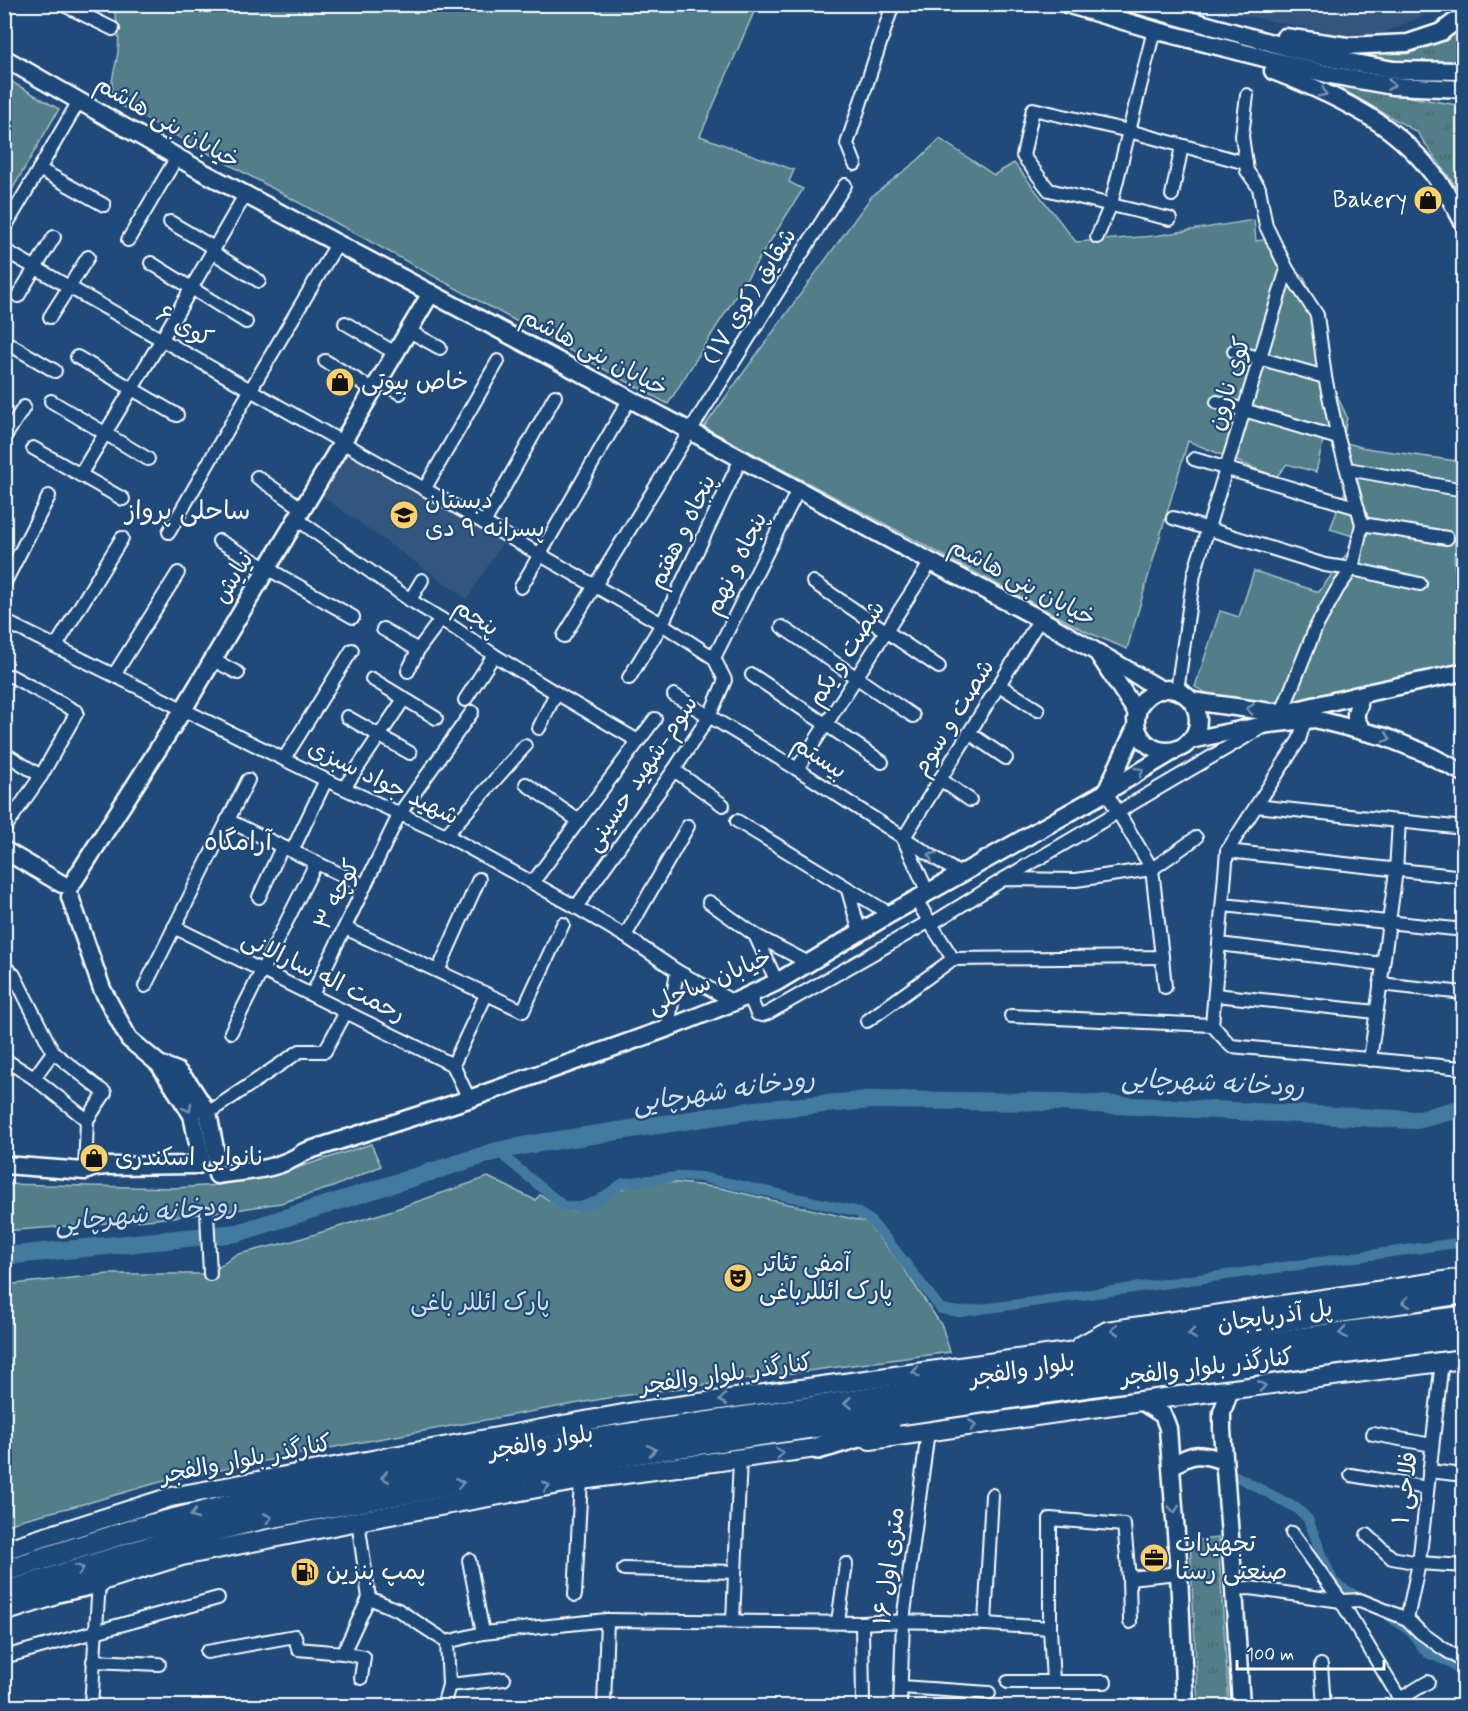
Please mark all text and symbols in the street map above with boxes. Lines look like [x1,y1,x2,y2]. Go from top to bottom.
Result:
street label: خیابان بنی هاشم [89,69,245,178]
one-way arrow [1387,79,1396,91]
one-way arrow [1317,85,1328,97]
shop icon: Bakery [1412,184,1444,216]
place label: Bakery [1333,185,1407,216]
street label: شقایق (کوی ۱۷) [696,223,804,371]
street label: کوی ۶ [150,299,218,355]
street label: خیابان بنی هاشم [515,301,673,406]
street label: کوی نارون [1201,333,1259,435]
shop icon: خاص بیوتی [324,366,356,398]
place label: خاص بیوتی [361,367,468,398]
street label: پنجاه و هفتم [642,469,725,595]
place label: دبستان پسرانه ۹ دی [425,486,545,545]
district label: ساحلی پرواز [123,495,251,529]
school or university icon: دبستان پسرانه ۹ دی [388,499,420,531]
street label: پنجاه و نهم [699,507,776,621]
street label: خیابان بنی هاشم [943,531,1101,636]
street label: نیایش [206,546,262,610]
street label: پنجم [447,592,505,645]
street label: شصت و یکم [801,595,894,714]
street label: شصت و سوم [906,654,1003,783]
street label: سوم-شهید حسینی [578,690,707,859]
one-way arrow [1246,704,1255,716]
street label: بیستم [785,729,852,788]
one-way arrow [1381,731,1392,744]
street label: شهید جواد سبزی [302,733,464,833]
one-way arrow [1134,767,1144,779]
district label: آرامگاه [204,826,274,860]
one-way arrow [928,852,938,864]
street label: کوچه ۳ [308,854,368,936]
street label: رحمت اله سارالانی [236,924,410,1030]
street label: خیابان ساحلی [643,942,777,1022]
water label: رودخانه شهرچایی [631,1062,817,1122]
water label: رودخانه شهرچایی [1121,1062,1305,1106]
one-way arrow [181,1102,192,1112]
shop icon: نانوایی اسکندری [78,1142,110,1174]
place label: نانوایی اسکندری [115,1143,264,1174]
water label: رودخانه شهرچایی [53,1189,239,1241]
place label: آمفی تئاتر پارک ائللرباغی [757,1249,893,1308]
theatre icon: آمفی تئاتر پارک ائللرباغی [722,1262,754,1294]
park label: پارک ائللر باغی [410,1288,550,1319]
street label: پل آذربایجان [1215,1294,1335,1340]
one-way arrow [1401,1296,1410,1308]
one-way arrow [1110,1323,1120,1336]
one-way arrow [1339,1327,1348,1339]
one-way arrow [1187,1328,1197,1340]
street label: کنارگذر بلوار والفجر [1117,1342,1295,1394]
street label: بلوار والفجر [965,1347,1077,1395]
street label: کنارگذر بلوار والفجر [636,1348,814,1403]
one-way arrow [911,1366,920,1378]
one-way arrow [1257,1380,1266,1392]
one-way arrow [718,1393,727,1405]
one-way arrow [843,1396,852,1408]
street label: بلوار والفجر [484,1418,596,1468]
one-way arrow [969,1419,978,1431]
street label: کنارگذر بلوار والفجر [156,1428,334,1492]
one-way arrow [647,1444,657,1457]
one-way arrow [776,1447,785,1459]
street label: فلاحی ۱ [1386,1450,1426,1526]
one-way arrow [381,1470,391,1483]
one-way arrow [455,1477,465,1490]
one-way arrow [540,1480,550,1493]
street label: ۱۶ متری اول [867,1505,913,1627]
one-way arrow [1168,1505,1181,1514]
one-way arrow [190,1508,200,1521]
one-way arrow [263,1512,273,1525]
place label: تجهیزات صنعتی رستا [1175,1529,1287,1588]
office icon: تجهیزات صنعتی رستا [1138,1542,1170,1574]
fuel station icon: پمپ بنزین [289,1556,321,1588]
place label: پمپ بنزین [326,1557,426,1588]
one-way arrow [74,1564,85,1576]
scale bar [1237,1633,1384,1671]
text: 100 m [1246,1643,1294,1667]

